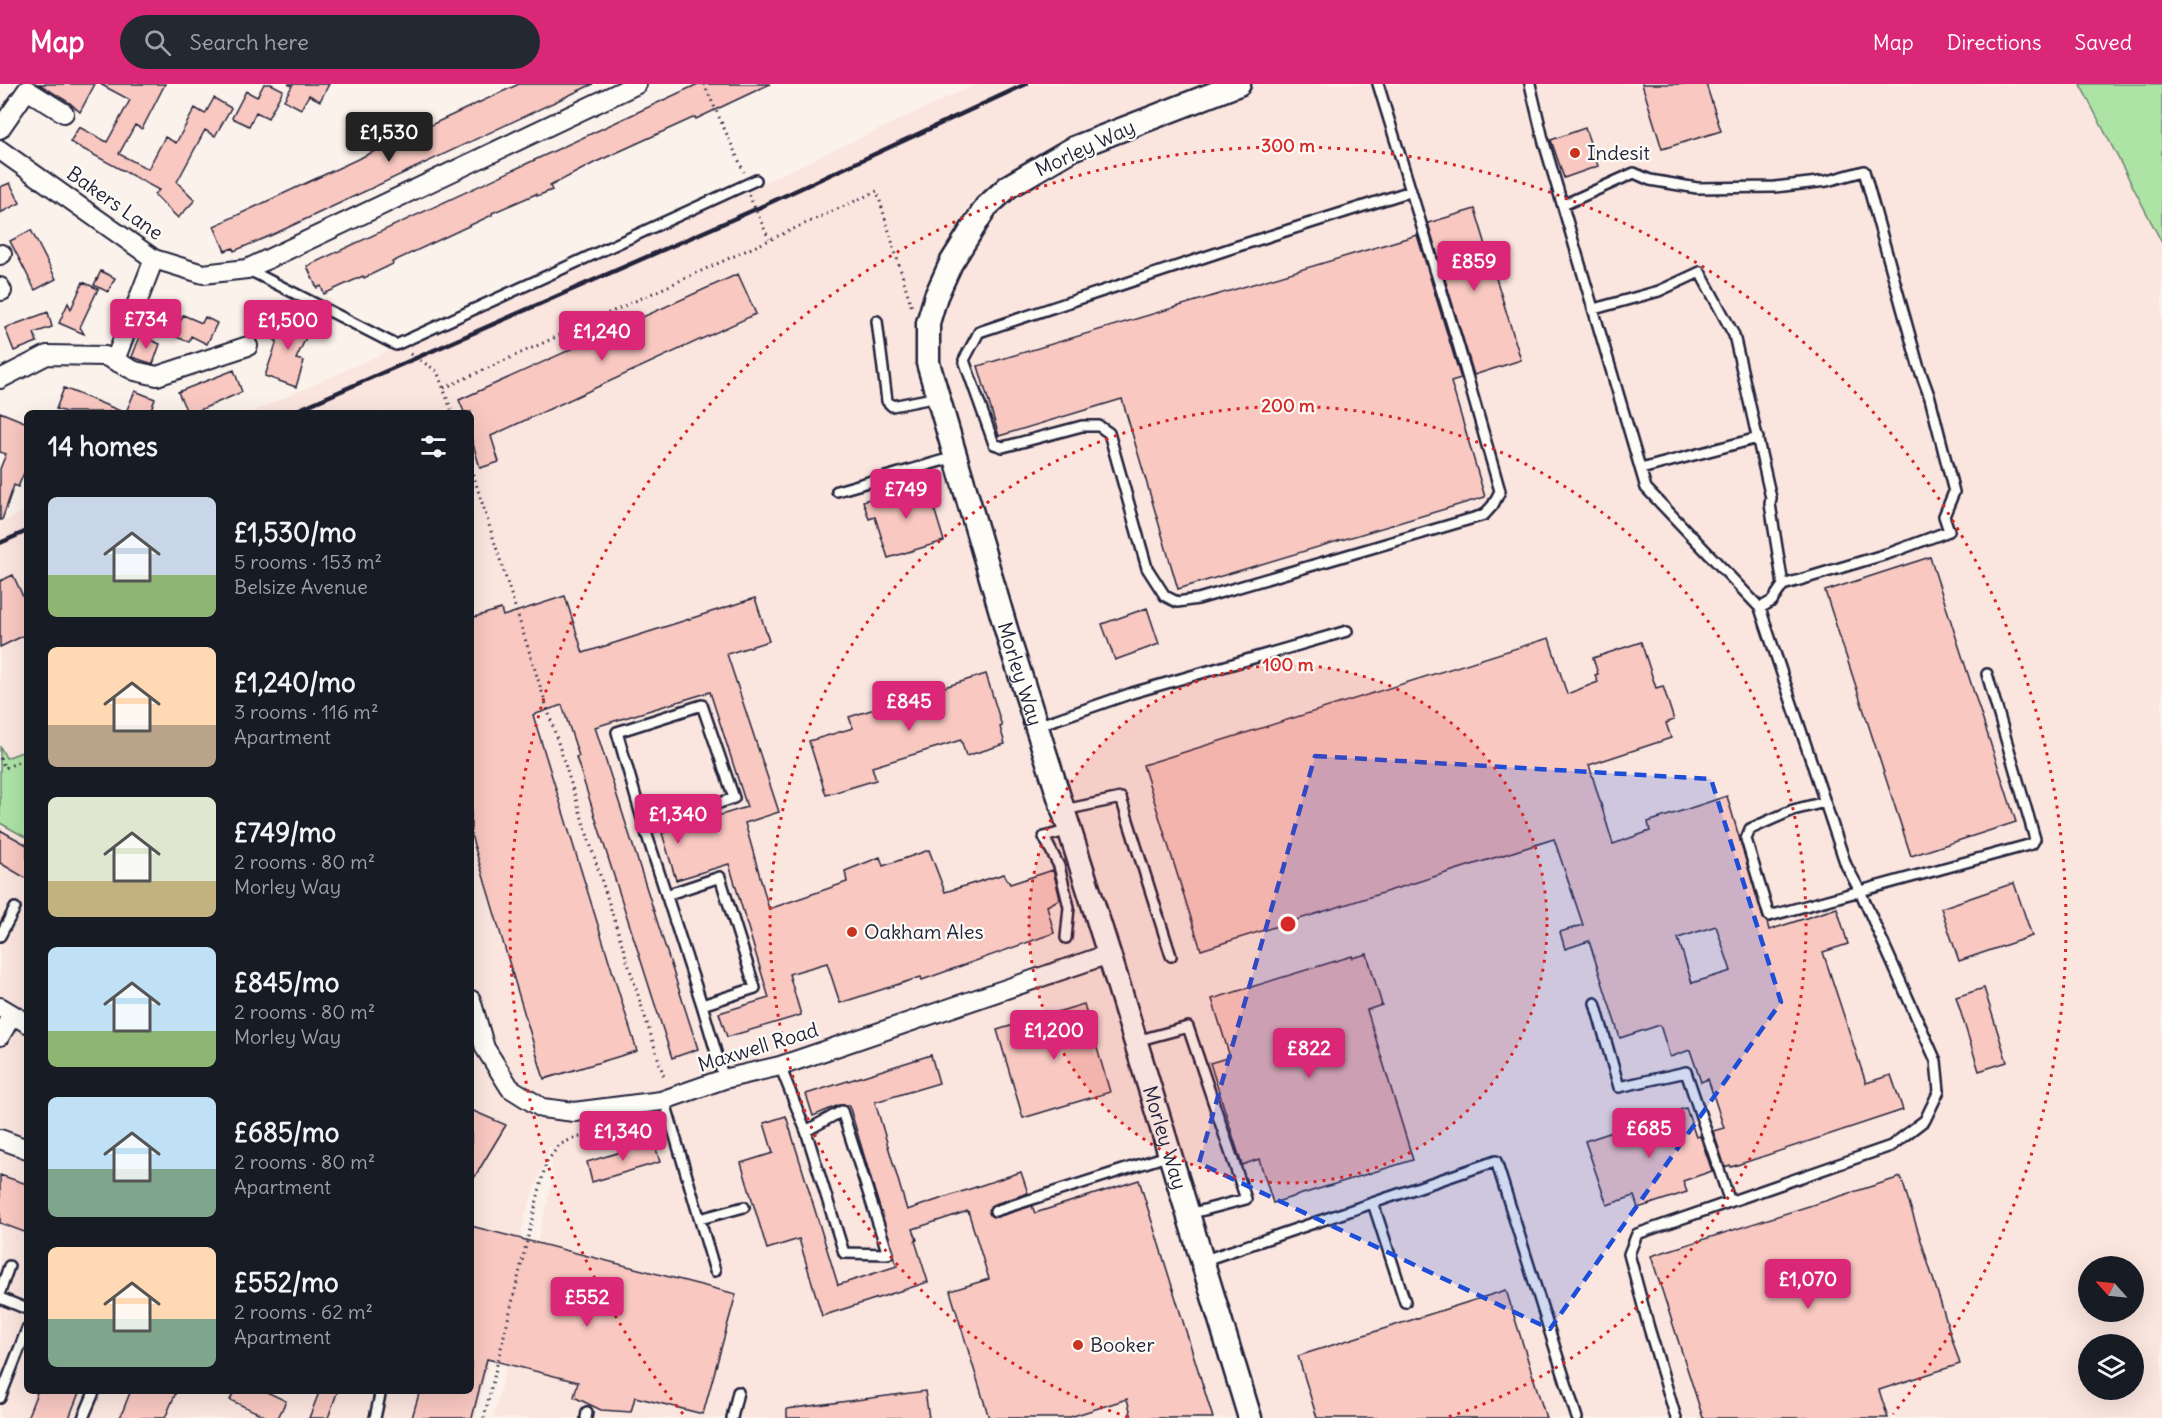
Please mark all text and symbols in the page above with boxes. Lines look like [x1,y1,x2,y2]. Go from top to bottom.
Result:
search box [120,15,540,69]
text: Map [30,24,84,60]
icon: search [141,26,174,59]
text: Search here [189,28,309,56]
text: Map [1873,29,1914,56]
text: Directions [1947,29,2041,56]
text: Saved [2074,29,2132,56]
pin: £1,530 [340,112,438,163]
street label: Morley Way [1031,114,1139,181]
text: £1,530 [360,119,418,144]
text: 300 m [1261,134,1315,157]
place label: Indesit [1587,140,1650,165]
marker: Indesit [1568,146,1582,160]
street label: Bakers Lane [62,160,168,245]
pin: £859 [1438,241,1510,292]
text: £859 [1451,248,1497,273]
pin: £734 [110,299,182,350]
pin: £1,500 [239,300,337,351]
text: £734 [124,306,168,331]
text: £1,500 [258,307,318,332]
pin: £1,240 [553,311,651,362]
text: £1,240 [573,318,631,343]
text: 200 m [1261,394,1315,417]
text: 14 homes [48,430,158,463]
icon: filters [417,430,450,463]
pin: £749 [870,469,942,520]
text: £749 [884,476,928,501]
text: £1,530/mo [234,516,356,549]
icon: home [96,521,168,593]
text: 5 rooms · 153 m² [234,549,382,574]
text: Belsize Avenue [234,574,368,599]
street label: Morley Way [993,619,1048,729]
text: 100 m [1263,653,1314,676]
text: £1,240/mo [234,666,356,699]
icon: home [96,671,168,743]
pin: £845 [873,681,945,732]
text: £845 [886,688,932,713]
text: 3 rooms · 116 m² [234,699,378,724]
text: Apartment [234,724,331,749]
pin: £1,340 [629,794,727,845]
text: £1,340 [649,801,707,826]
text: £749/mo [234,816,336,849]
icon: home [96,821,168,893]
text: 2 rooms · 80 m² [234,849,375,874]
text: Morley Way [234,874,341,899]
centre of rings [1278,914,1298,934]
place label: Oakham Ales [864,919,984,944]
marker: Oakham Ales [845,925,859,939]
text: £845/mo [234,966,339,999]
icon: home [96,971,168,1043]
text: 2 rooms · 80 m² [234,999,375,1024]
pin: £1,200 [1005,1010,1103,1061]
street label: Maxwell Road [695,1016,821,1077]
text: £1,200 [1024,1017,1084,1042]
text: Morley Way [234,1024,341,1049]
pin: £822 [1273,1028,1345,1079]
text: £822 [1287,1035,1331,1060]
street label: Morley Way [1138,1083,1193,1192]
pin: £685 [1613,1108,1685,1159]
pin: £1,340 [574,1111,672,1162]
text: £685 [1626,1115,1672,1140]
text: £685/mo [234,1116,339,1149]
text: £1,340 [594,1118,652,1143]
icon: home [96,1121,168,1193]
text: 2 rooms · 80 m² [234,1149,375,1174]
text: Apartment [234,1174,331,1199]
north arrow [2078,1256,2144,1322]
map controls [2078,1256,2144,1400]
pin: £1,070 [1759,1259,1857,1310]
text: £552/mo [234,1266,339,1299]
text: £1,070 [1779,1266,1837,1291]
icon: home [96,1271,168,1343]
pin: £552 [551,1277,623,1328]
text: £552 [565,1284,609,1309]
text: 2 rooms · 62 m² [234,1299,373,1324]
text: Apartment [234,1324,331,1349]
place label: Booker [1090,1332,1155,1357]
button: layers [2078,1334,2144,1400]
marker: Booker [1071,1338,1085,1352]

